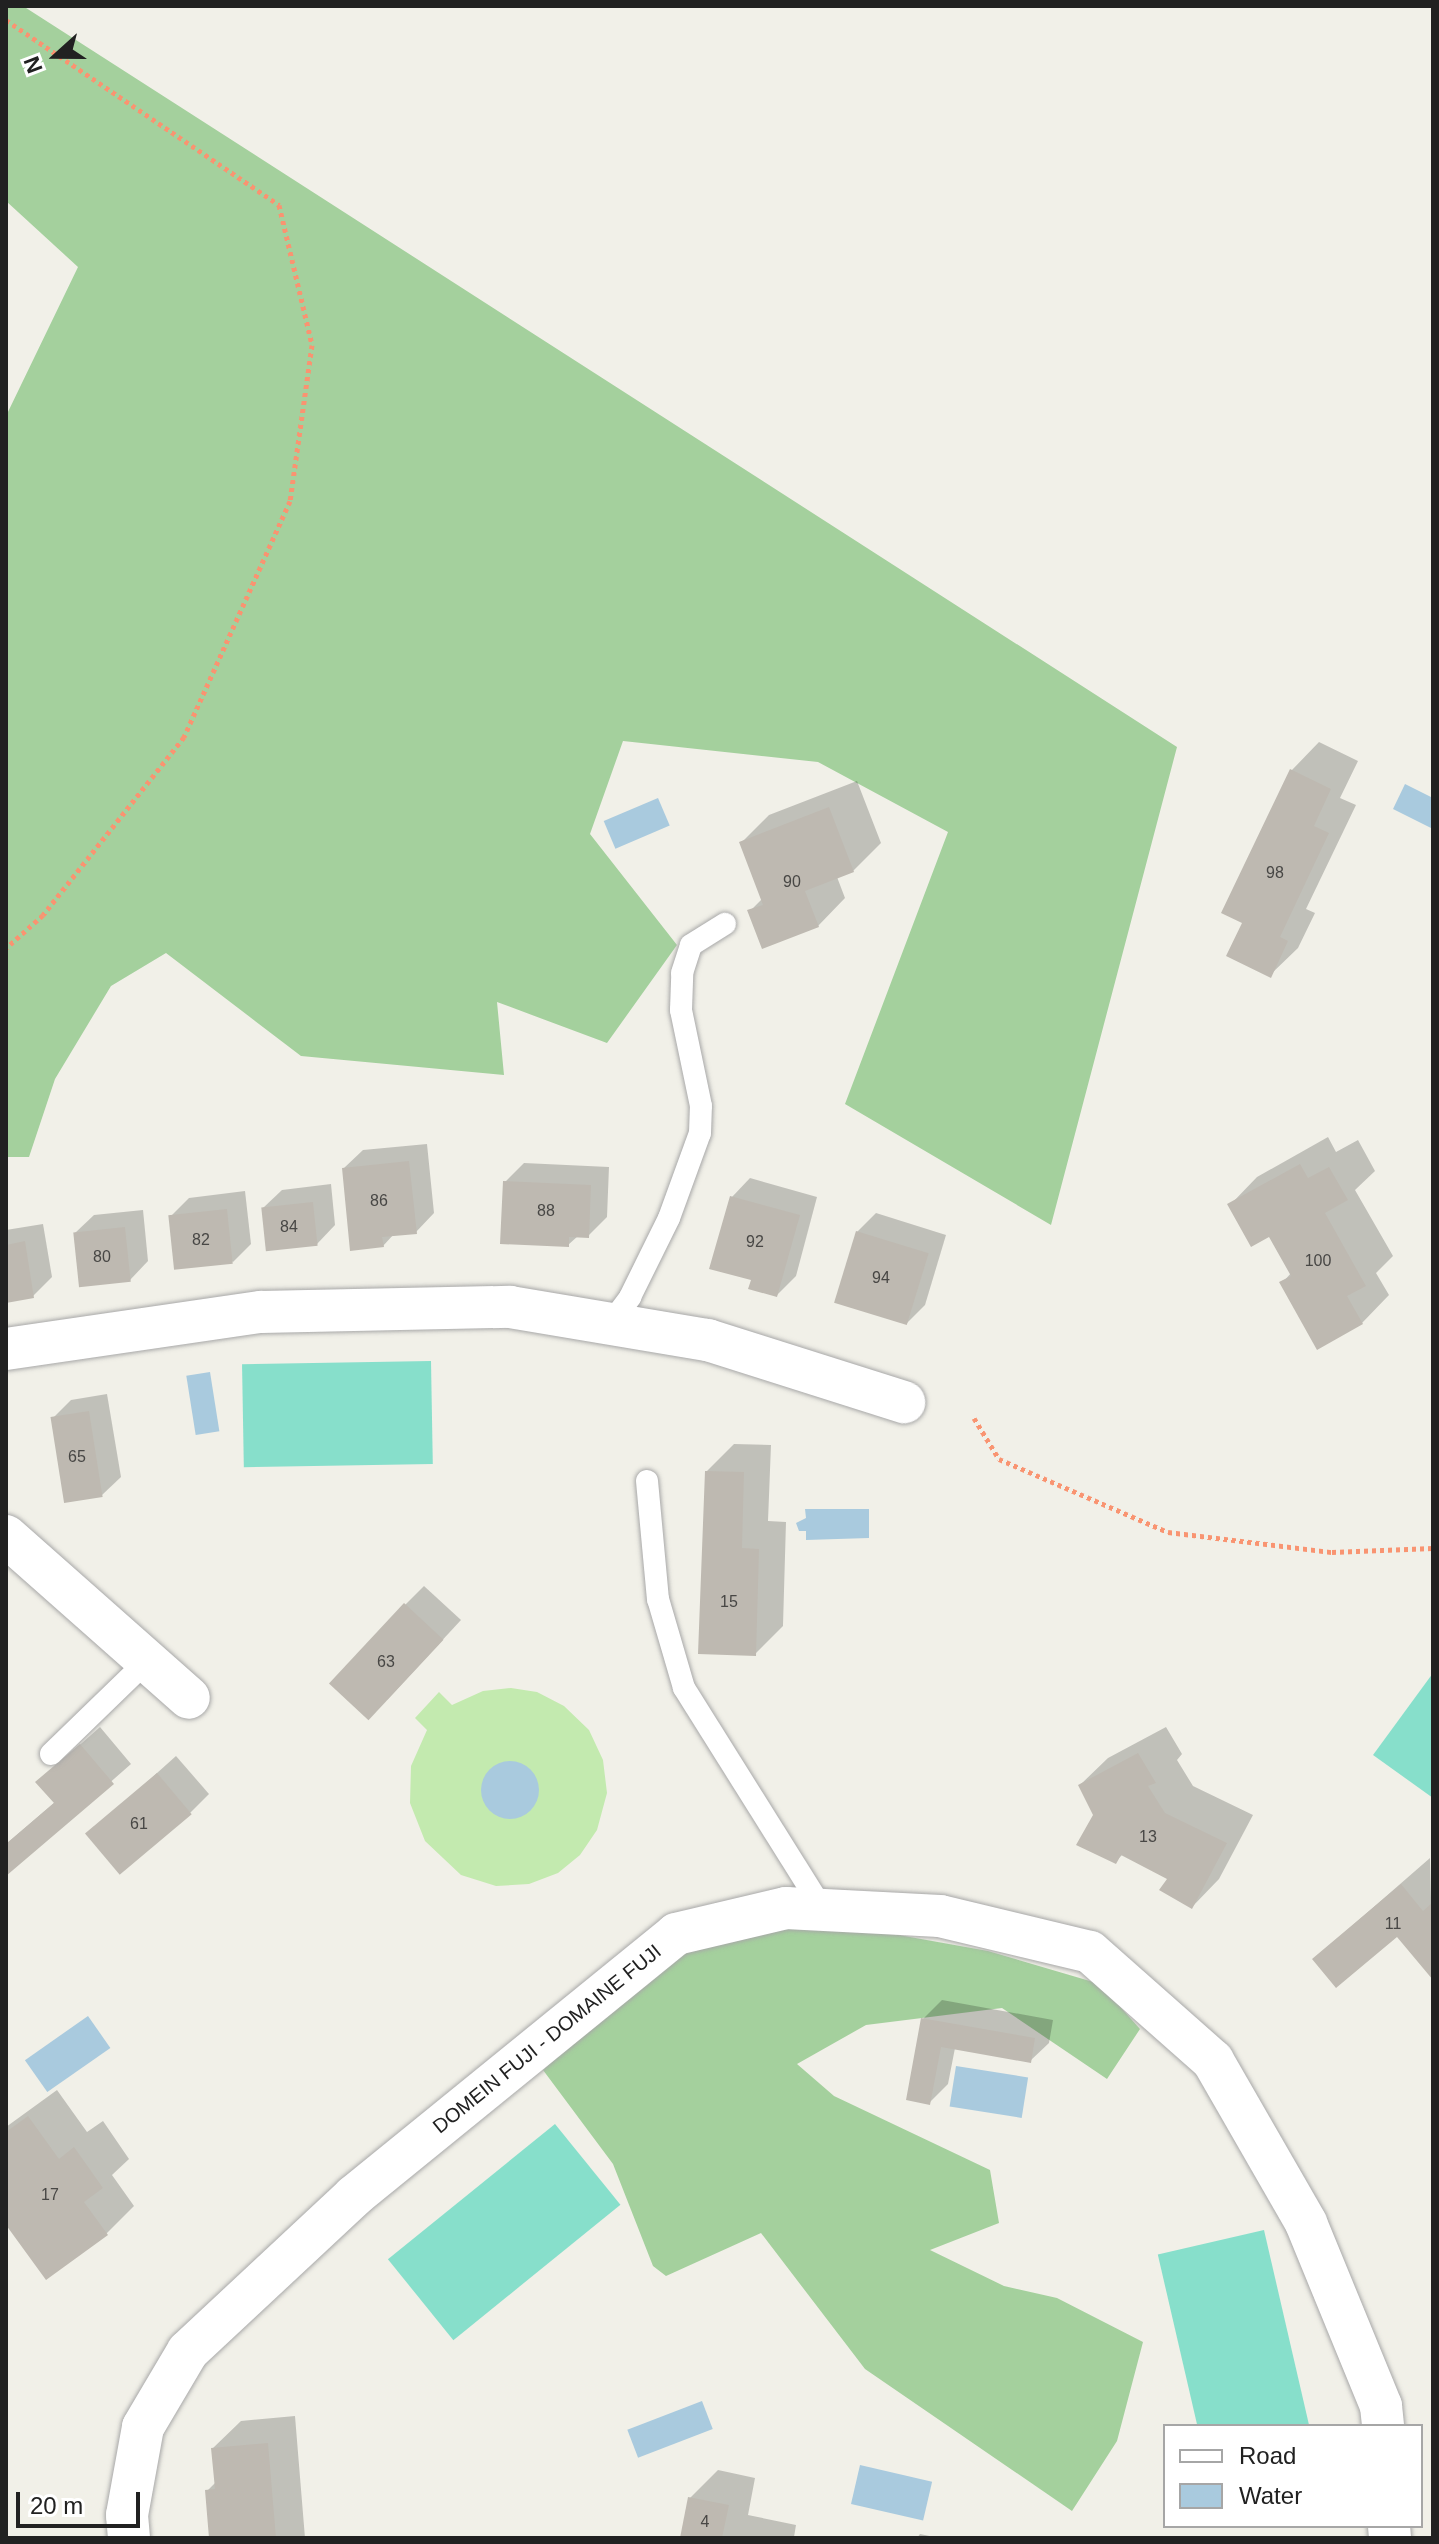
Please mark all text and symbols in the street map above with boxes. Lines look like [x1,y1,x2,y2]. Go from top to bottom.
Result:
north arrow [16,16,96,96]
text: N [19,53,48,77]
house number: 98 [1266,863,1284,883]
house number: 90 [783,872,801,892]
house number: 86 [370,1191,388,1211]
house number: 88 [537,1201,555,1221]
house number: 84 [280,1217,298,1237]
house number: 82 [192,1230,210,1250]
house number: 92 [746,1232,764,1252]
house number: 80 [93,1247,111,1267]
house number: 100 [1305,1251,1331,1271]
house number: 94 [872,1268,890,1288]
house number: 65 [68,1447,86,1467]
house number: 15 [720,1592,738,1612]
house number: 63 [377,1652,395,1672]
house number: 61 [130,1814,148,1834]
house number: 13 [1139,1827,1157,1847]
house number: 11 [1385,1914,1401,1934]
street label: DOMEIN FUJI - DOMAINE FUJI [428,1939,666,2139]
house number: 17 [41,2185,59,2205]
legend [1163,2424,1423,2528]
text: Road [1239,2442,1296,2469]
scale bar [20,2476,144,2526]
text: Water [1239,2482,1302,2509]
text: 20 m [30,2492,83,2519]
house number: 4 [701,2512,709,2532]

